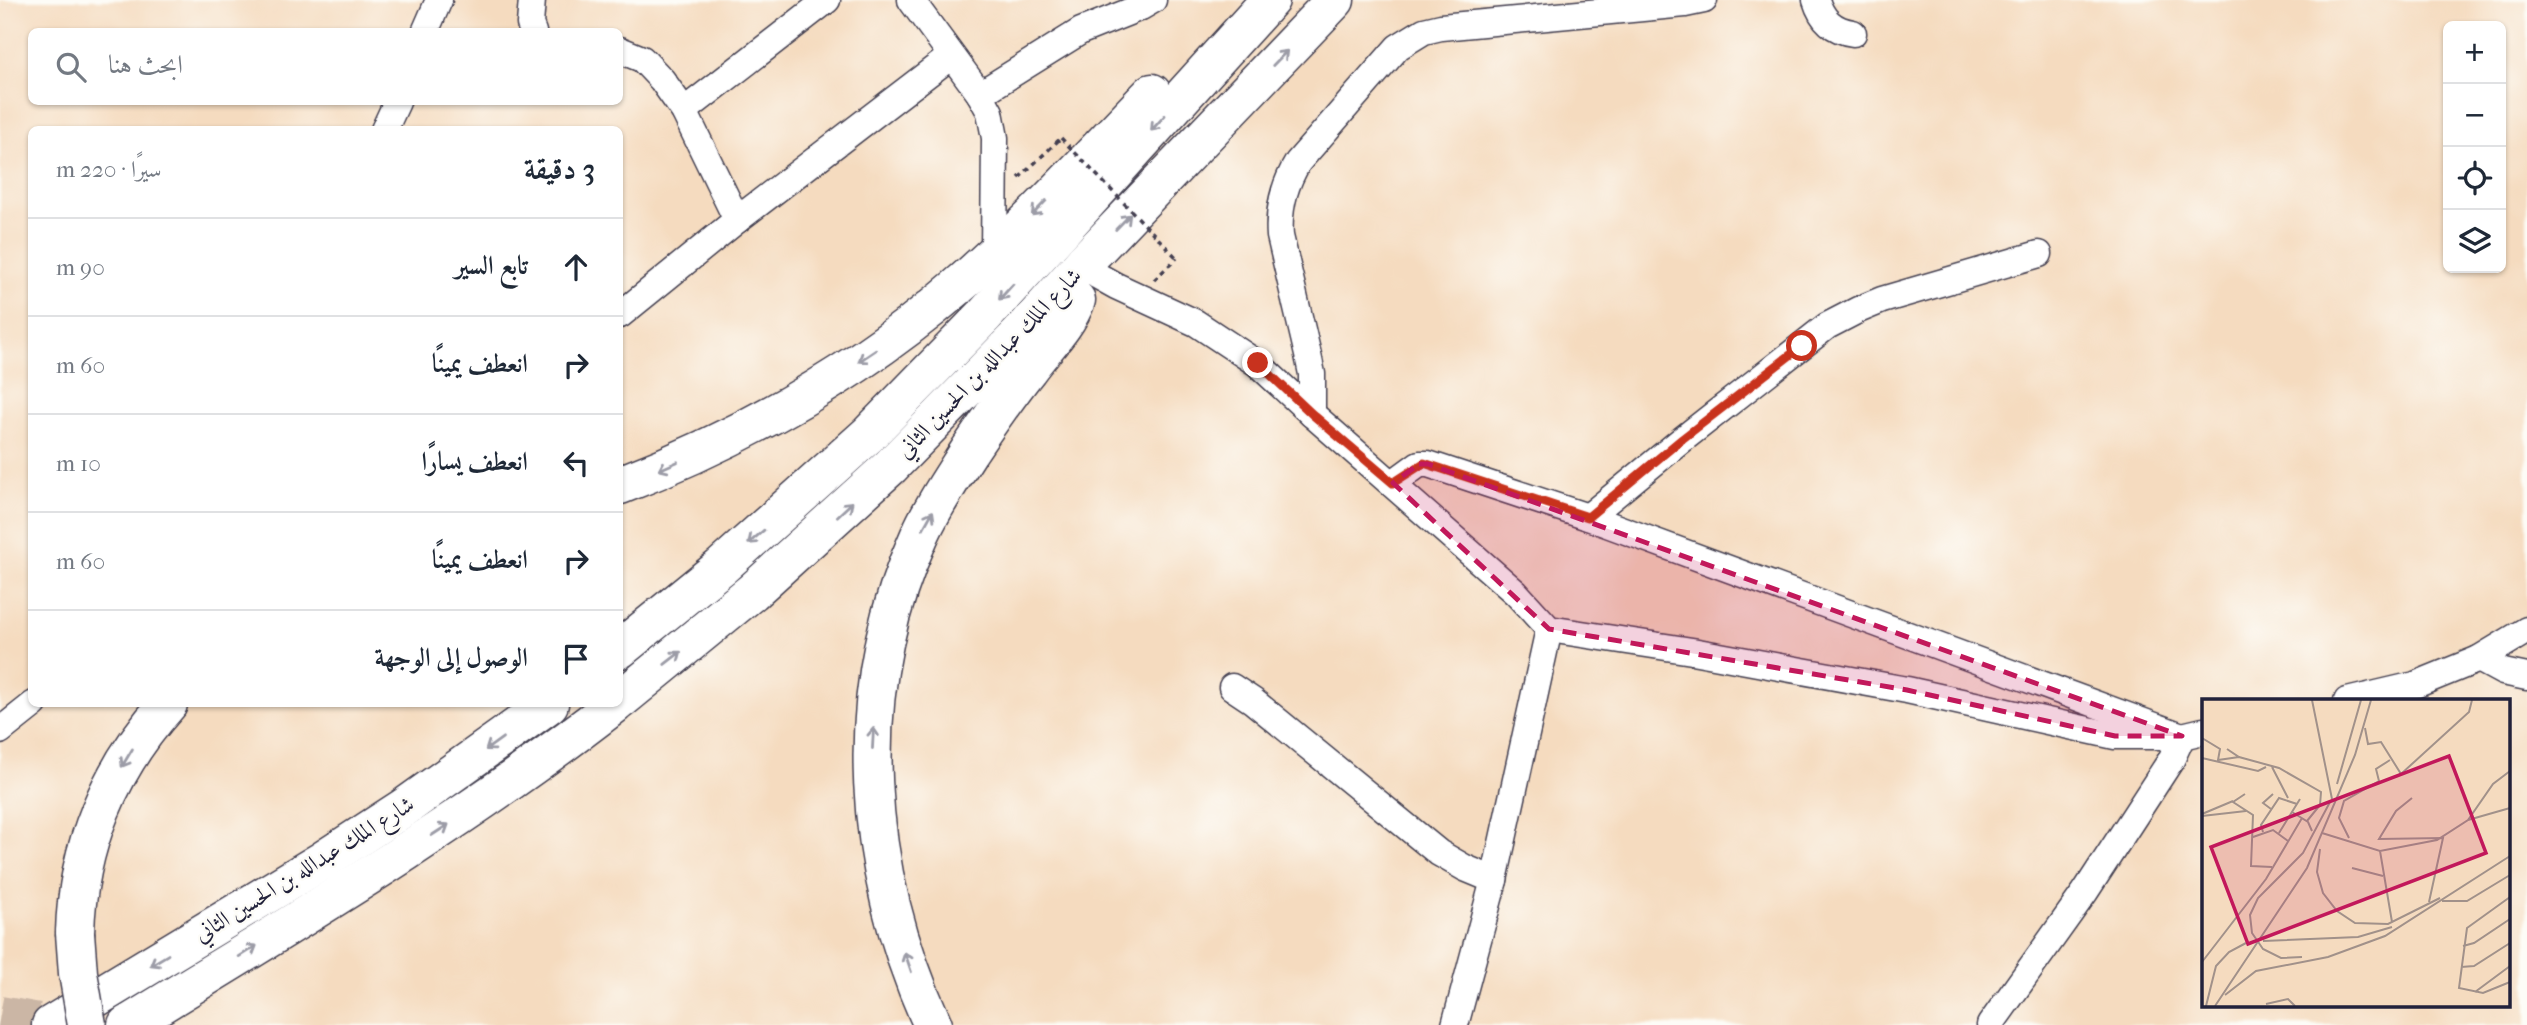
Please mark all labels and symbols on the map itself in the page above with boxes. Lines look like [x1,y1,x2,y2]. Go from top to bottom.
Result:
one-way arrow [1271,49,1288,66]
one-way arrow [1150,114,1167,131]
one-way arrow [1031,199,1048,216]
one-way arrow [1114,214,1131,231]
street label: شارع الملك عبدالله بن الحسين الثاني [891,262,1091,468]
one-way arrow [998,283,1014,301]
route start [1786,330,1817,361]
route end [1242,347,1273,378]
one-way arrow [858,349,877,363]
one-way arrow [658,460,679,473]
one-way arrow [836,500,853,517]
one-way arrow [921,510,935,530]
one-way arrow [747,529,765,545]
one-way arrow [664,650,682,665]
inset map [2202,699,2510,1007]
one-way arrow [866,727,879,750]
one-way arrow [485,737,504,751]
one-way arrow [120,748,134,768]
street label: شارع الملك عبدالله بن الحسين الثاني [189,790,422,953]
one-way arrow [430,822,449,837]
one-way arrow [237,943,257,957]
one-way arrow [900,951,913,973]
one-way arrow [149,953,169,967]

